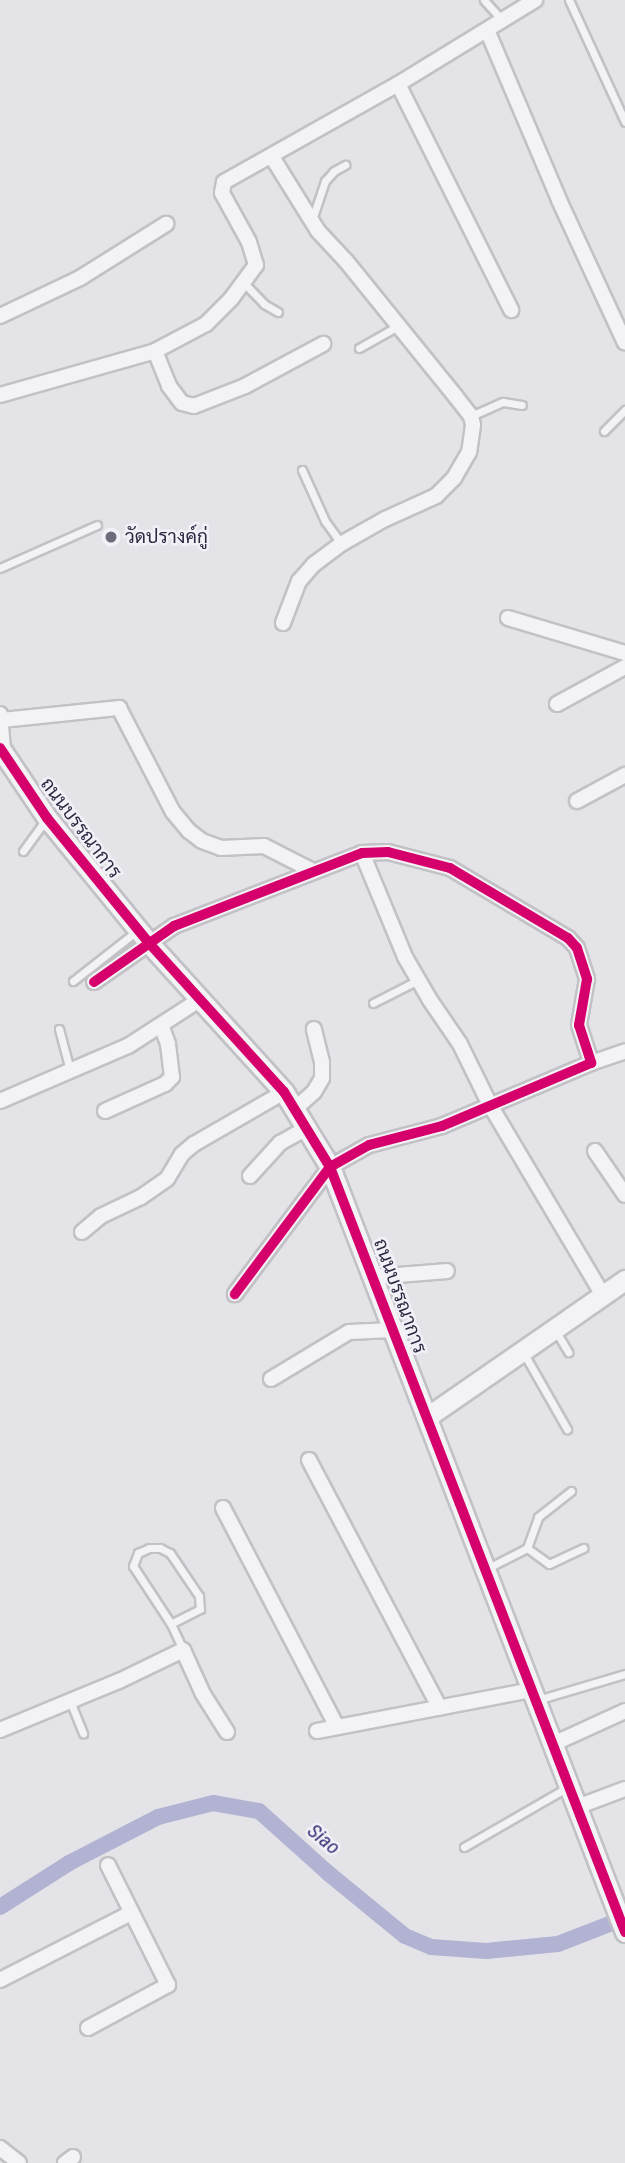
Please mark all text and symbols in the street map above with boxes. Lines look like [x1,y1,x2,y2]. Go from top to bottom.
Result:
place label: วัดปรางค์กู่ [125,526,208,548]
marker: วัดปรางค์กู่ [103,529,119,545]
street label: ถนนบรรณาการ [36,773,126,883]
street label: ถนนบรรณาการ [369,1236,431,1356]
water label: Siao [302,1818,346,1860]

